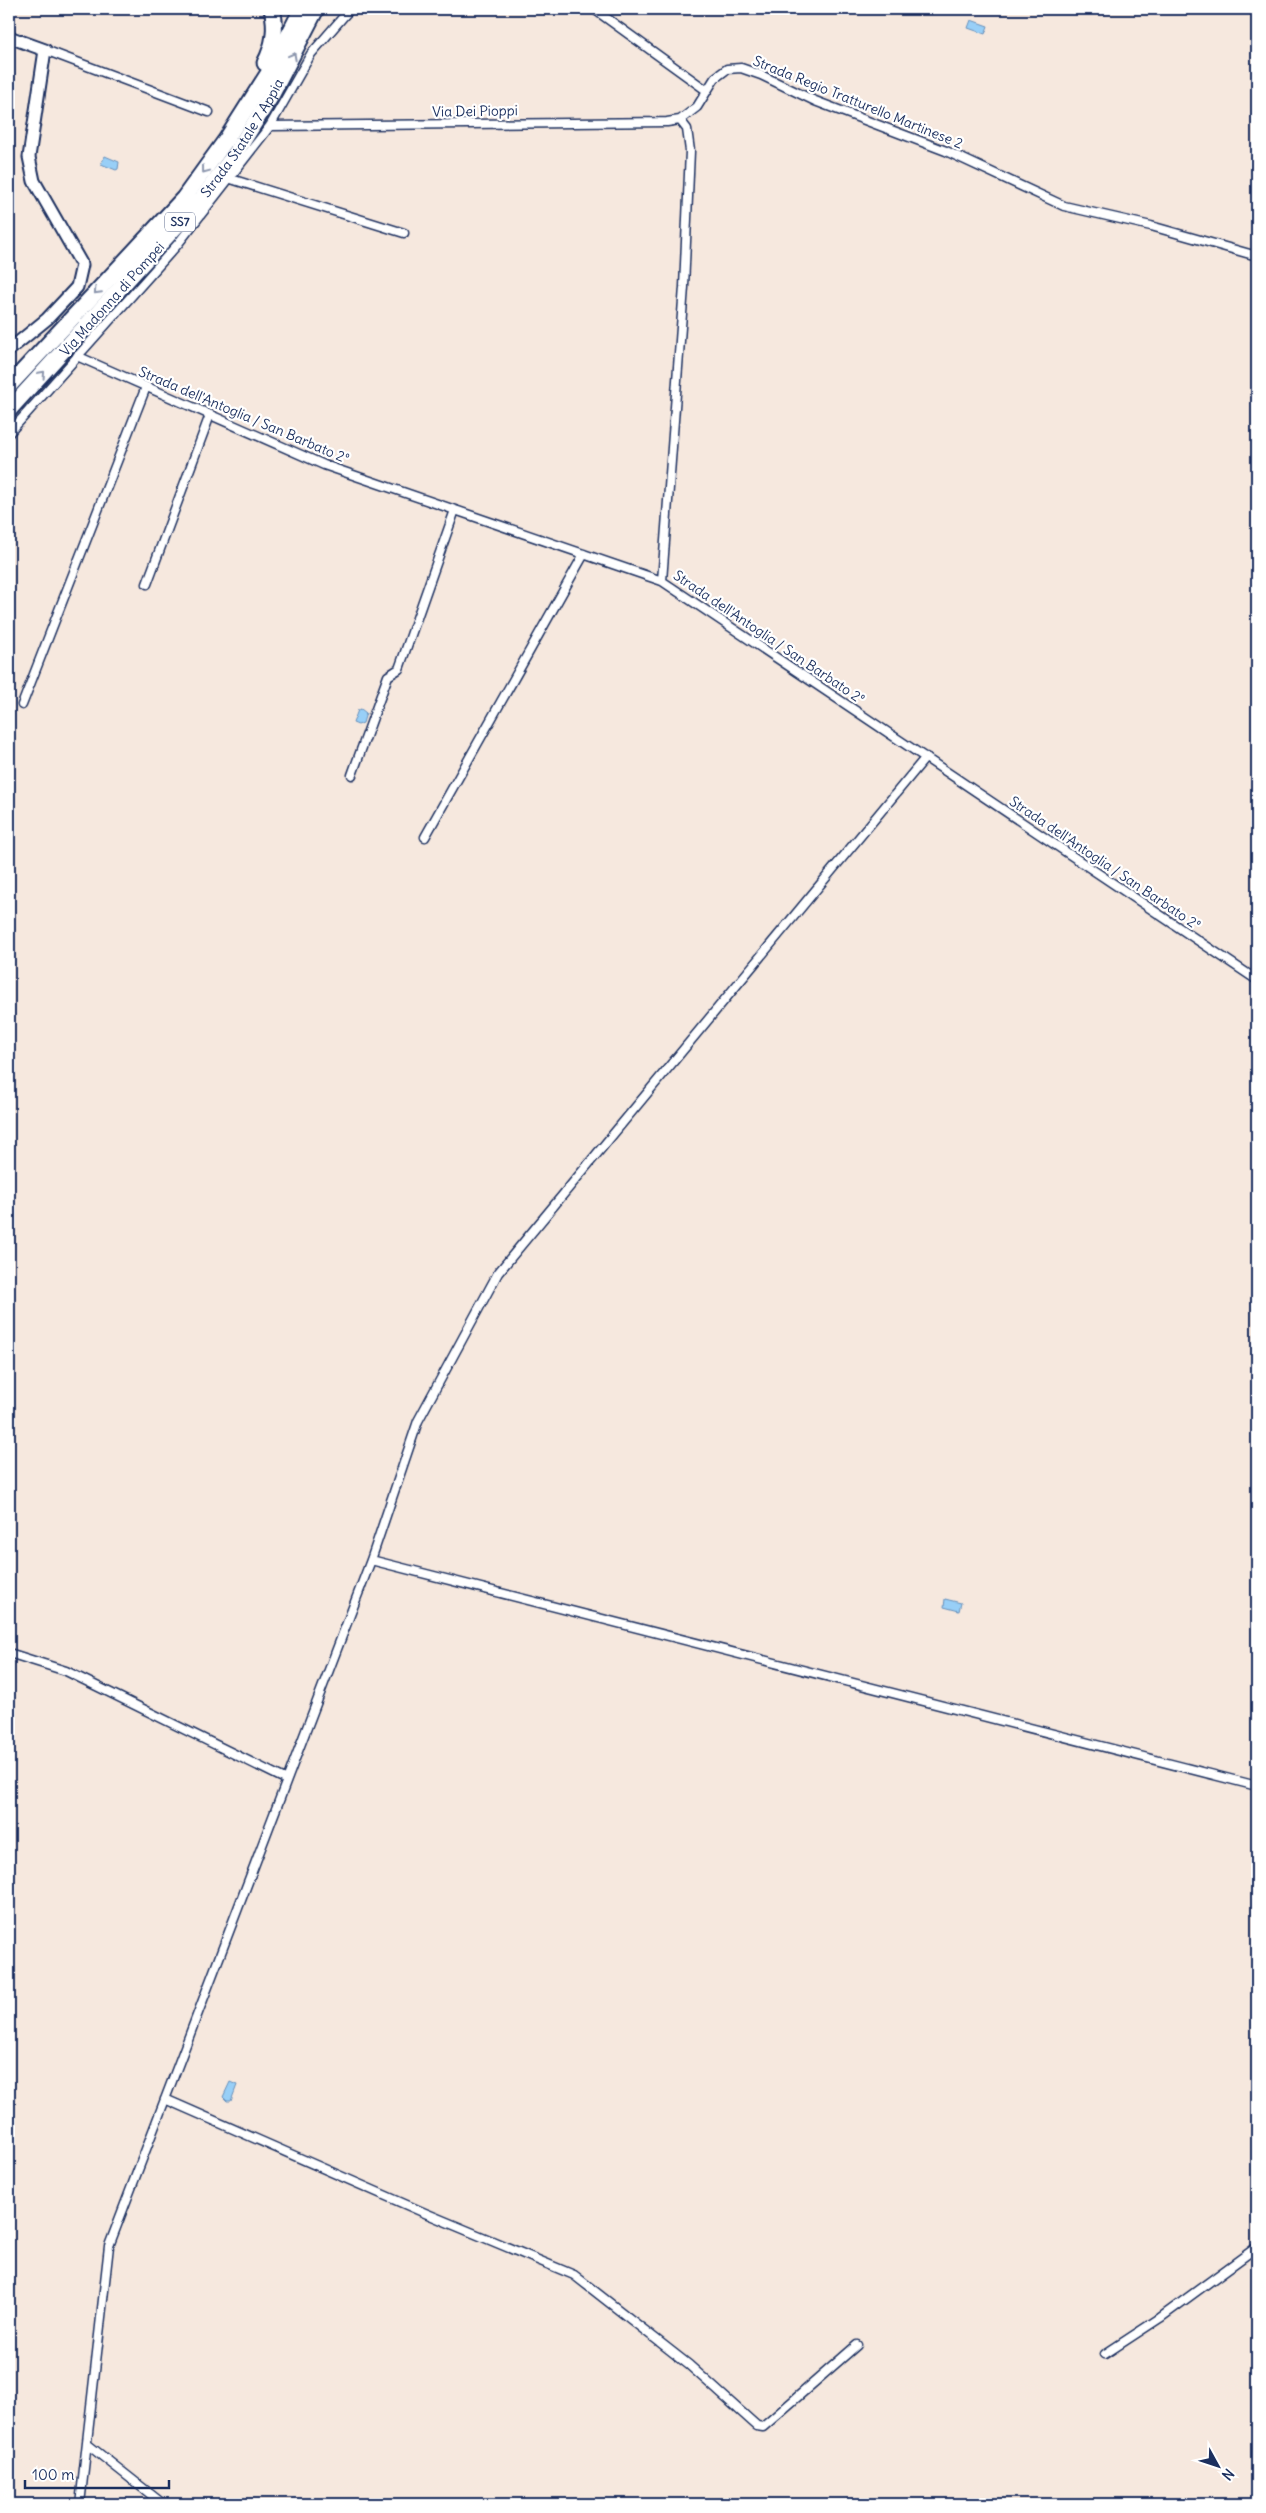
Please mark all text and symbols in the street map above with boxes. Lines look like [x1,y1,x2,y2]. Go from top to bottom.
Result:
one-way arrow [287,52,297,61]
street label: Strada Regio Tratturello Martinese 2 [750,52,966,153]
street label: Strada Statale 7 Appia [197,76,287,201]
street label: Via Dei Pioppi [432,101,518,121]
one-way arrow [202,164,211,174]
road number: SS7 [165,212,195,232]
street label: Via Madonna di Pompei [56,238,168,360]
one-way arrow [94,286,103,295]
street label: Strada dell'Antoglia / San Barbato 2° [136,362,352,468]
one-way arrow [36,371,45,380]
street label: Strada dell'Antoglia / San Barbato 2° [670,566,868,708]
street label: Strada dell'Antoglia / San Barbato 2° [1006,792,1204,934]
north arrow [1194,2440,1244,2490]
scale bar [25,2458,169,2490]
text: 100 m [32,2465,74,2484]
text: N [1218,2465,1238,2484]

